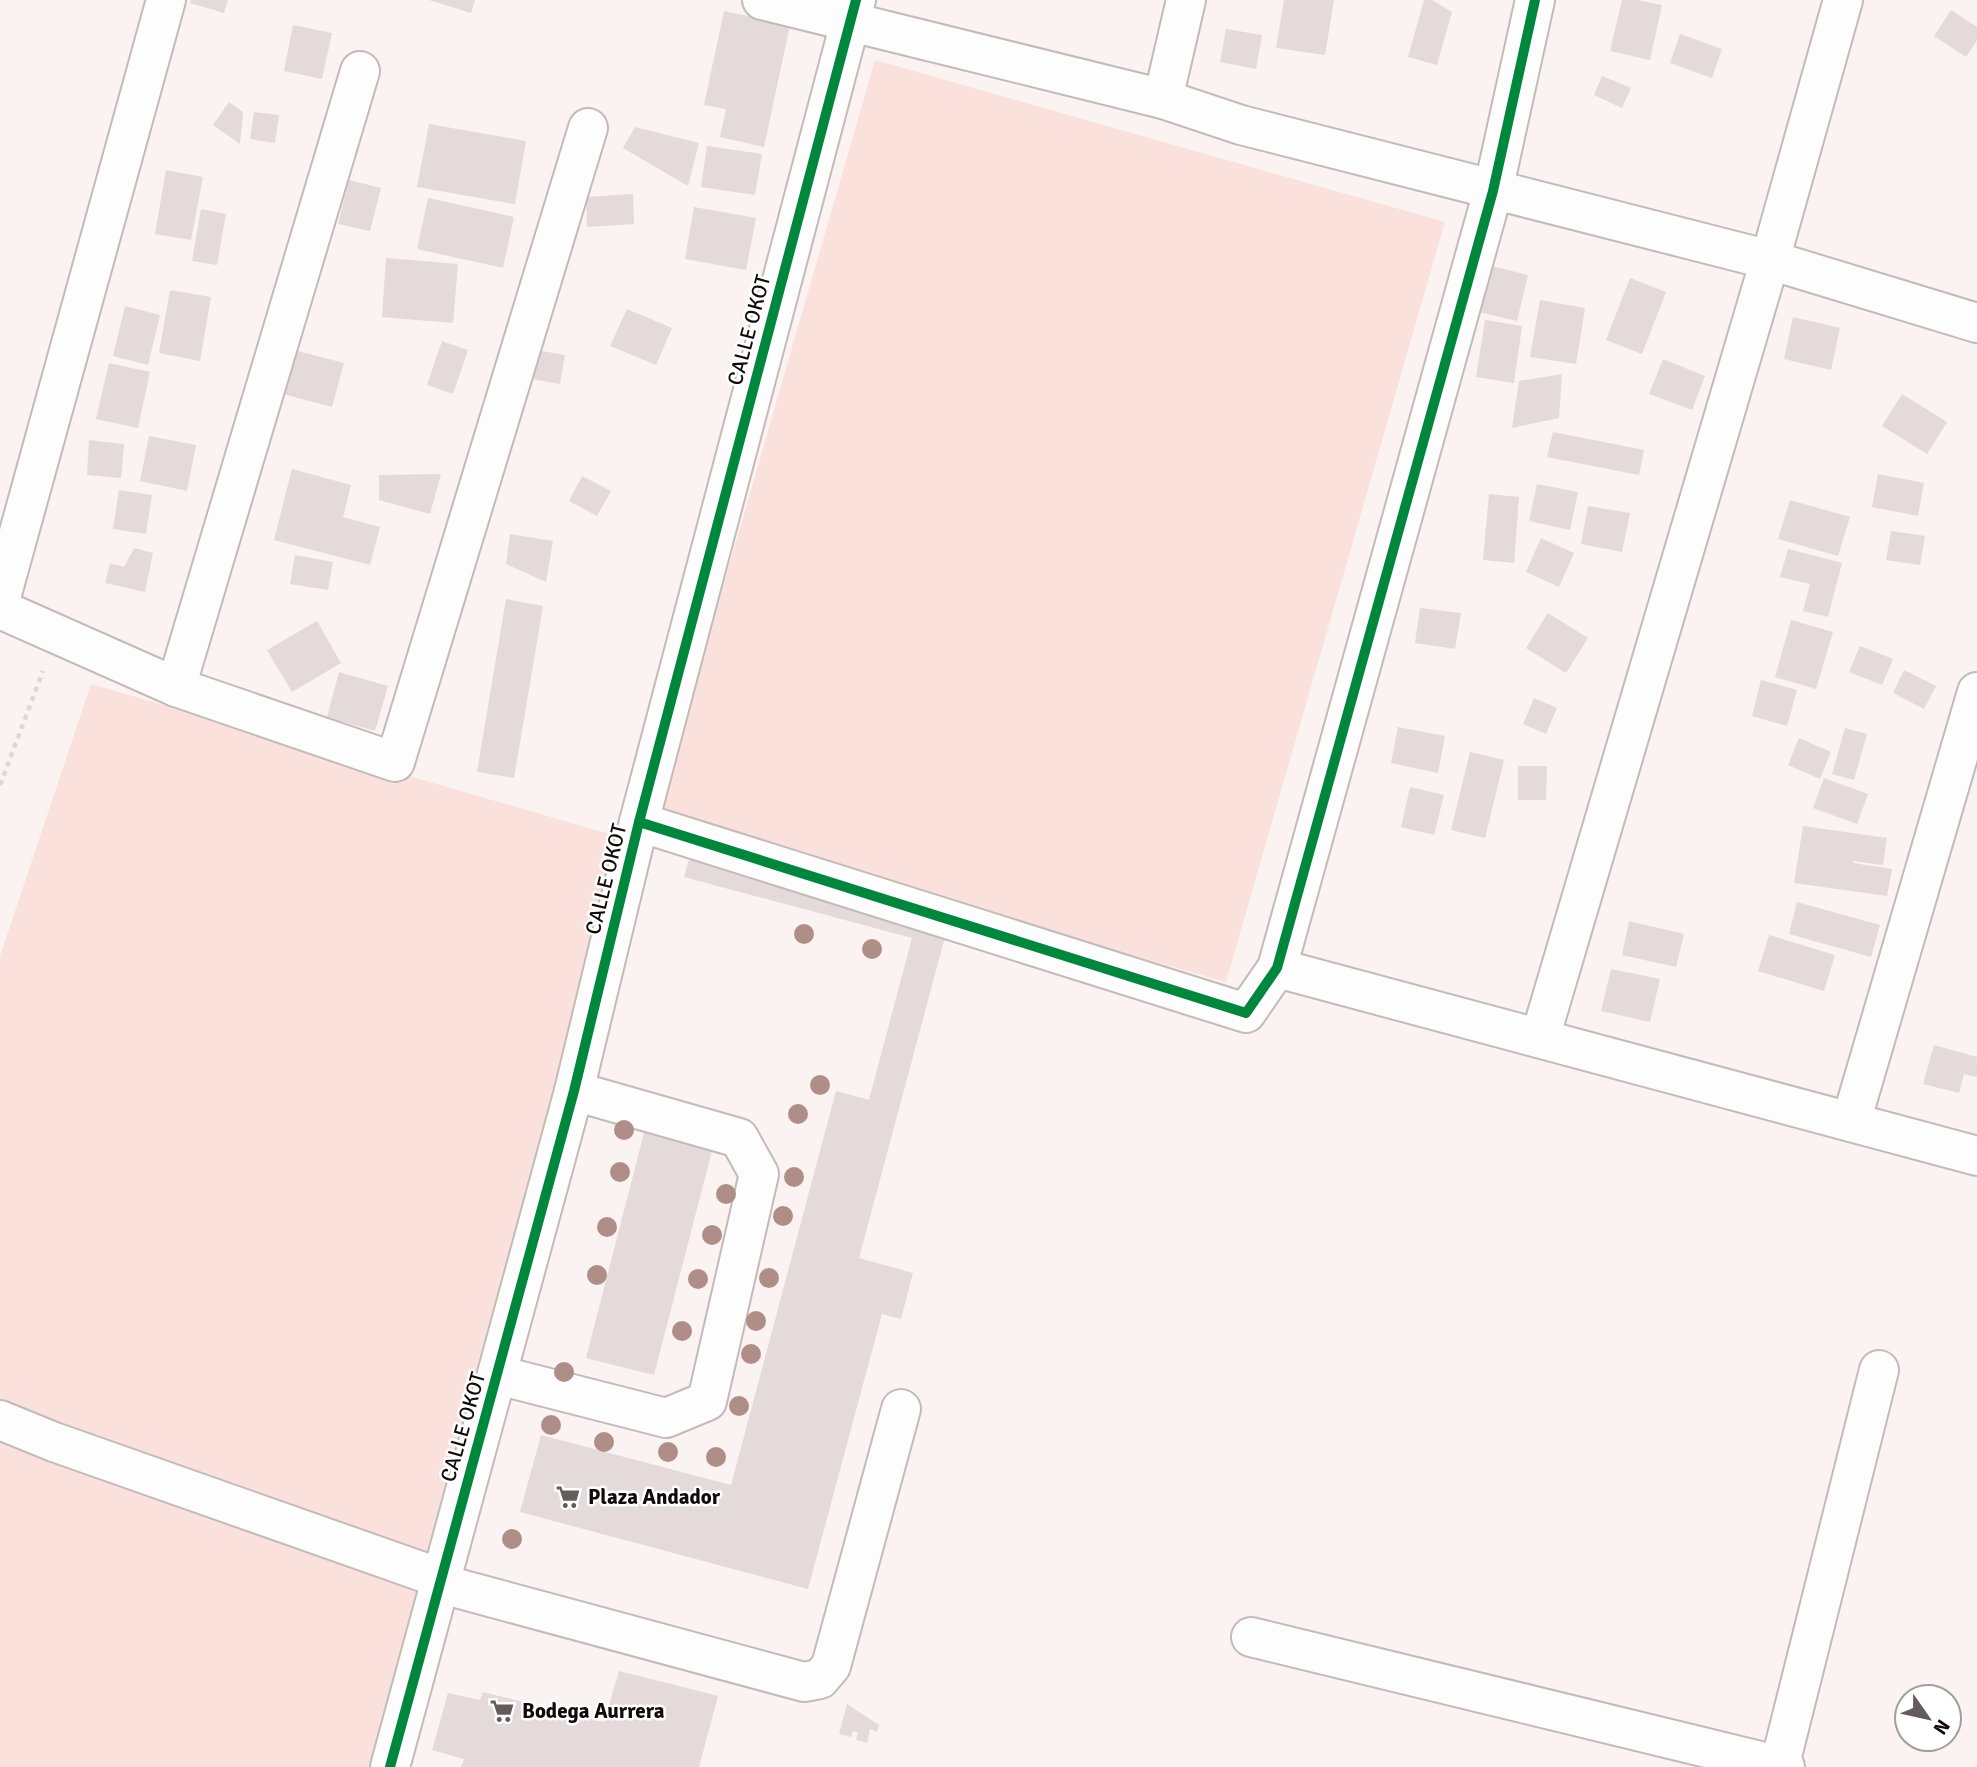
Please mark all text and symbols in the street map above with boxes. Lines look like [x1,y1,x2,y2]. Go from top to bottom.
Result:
street label: CALLE OKOT [722,271,776,388]
street label: CALLE OKOT [580,820,632,937]
street label: CALLE OKOT [435,1368,491,1485]
supermarket icon: Plaza Andador [554,1483,582,1511]
place label: Plaza Andador [588,1484,721,1510]
north arrow [1893,1683,1963,1753]
supermarket icon: Bodega Aurrera [488,1697,516,1725]
place label: Bodega Aurrera [522,1698,665,1724]
text: N [1928,1715,1955,1739]

